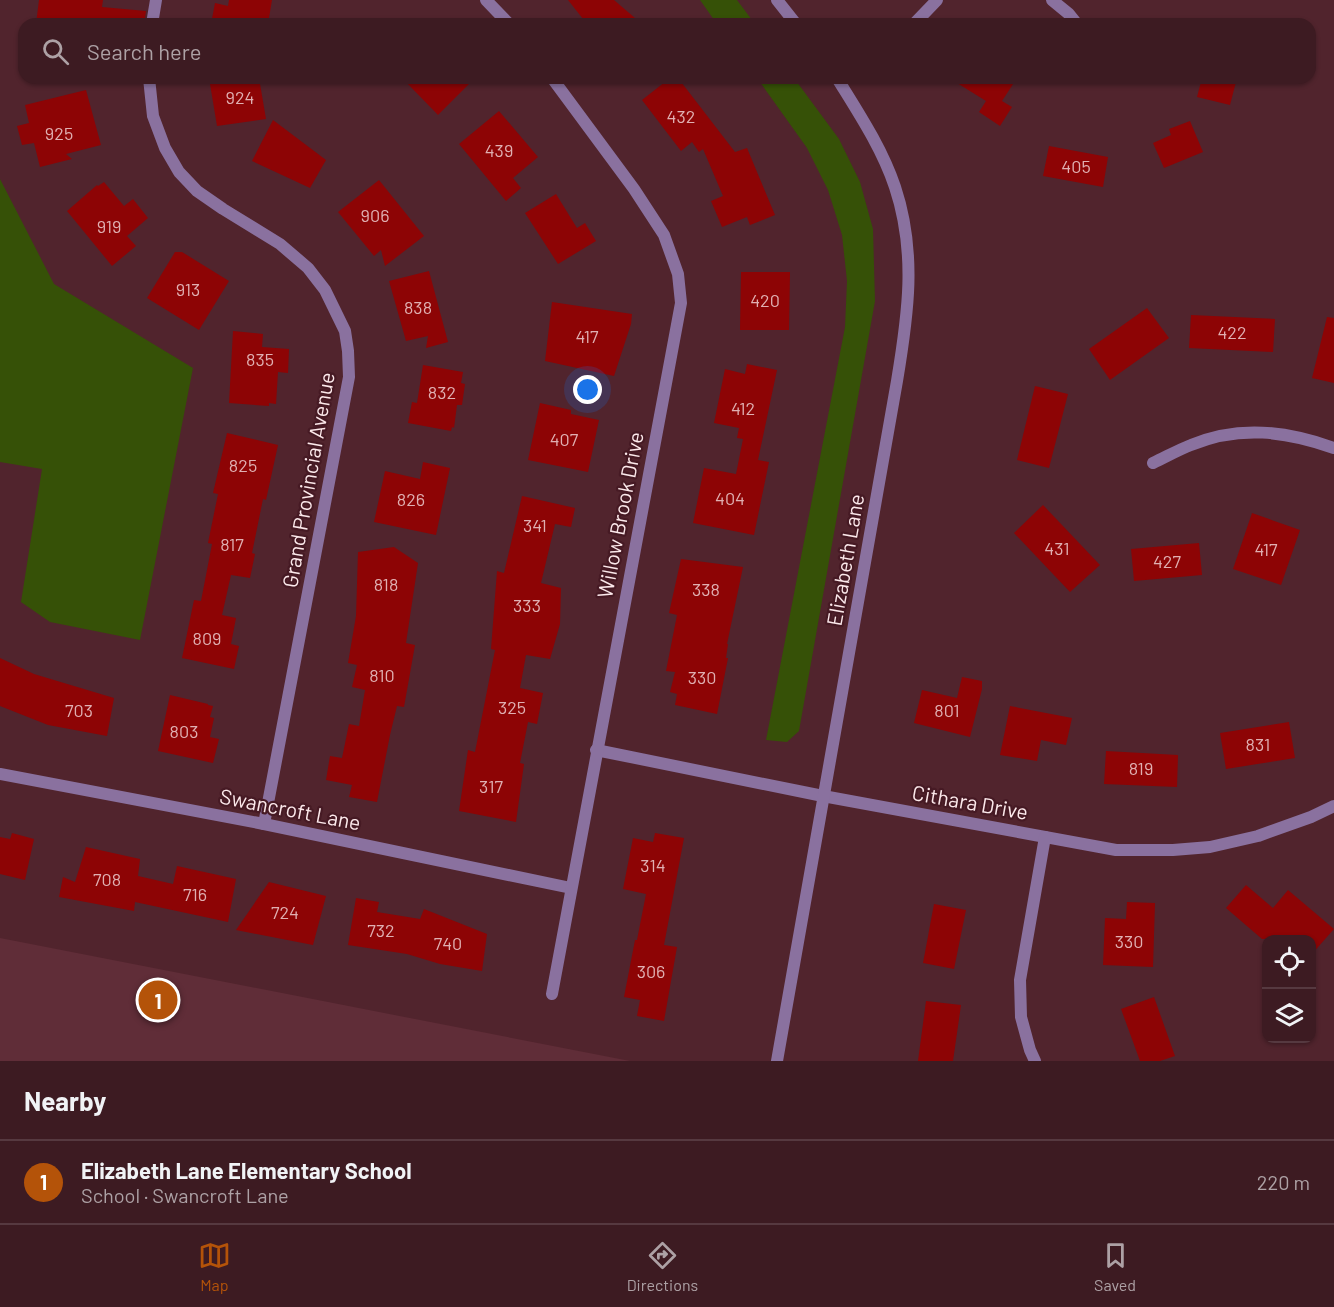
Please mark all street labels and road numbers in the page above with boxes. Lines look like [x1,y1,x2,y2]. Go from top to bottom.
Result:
street label: Grand Provincial Avenue [276,370,339,589]
street label: Willow Brook Drive [591,429,648,600]
street label: Elizabeth Lane [821,492,868,628]
street label: Cithara Drive [910,779,1030,824]
street label: Swancroft Lane [218,783,363,834]

